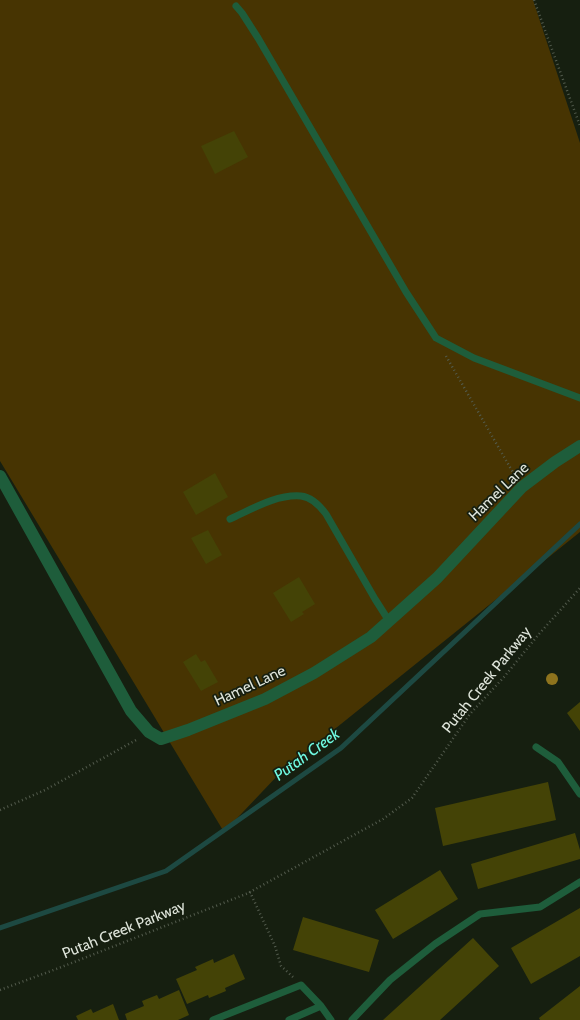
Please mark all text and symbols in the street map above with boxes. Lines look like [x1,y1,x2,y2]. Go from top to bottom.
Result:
street label: Hamel Lane [465,459,533,525]
street label: Putah Creek Parkway [439,623,535,737]
street label: Hamel Lane [212,662,288,710]
water label: Putah Creek [270,725,344,785]
street label: Putah Creek Parkway [60,897,188,963]

